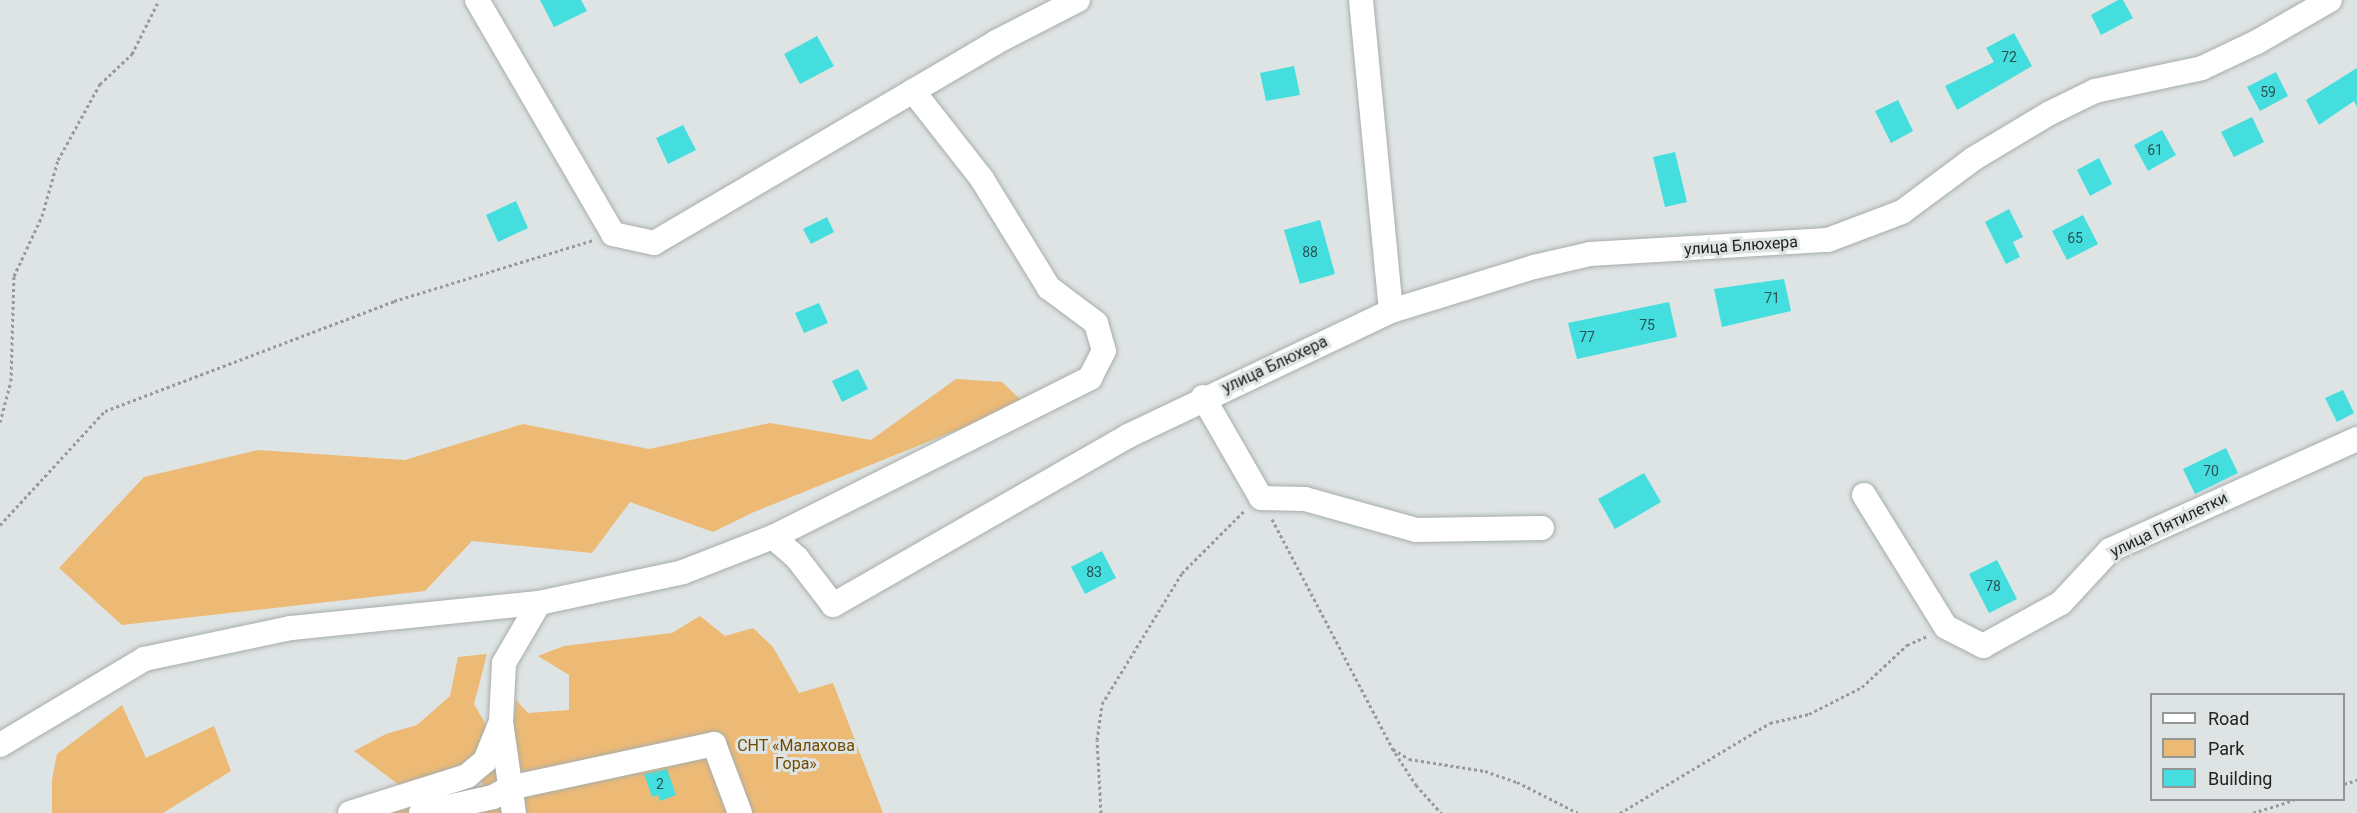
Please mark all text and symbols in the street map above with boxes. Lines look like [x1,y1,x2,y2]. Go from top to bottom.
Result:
house number: 72 [2001,49,2017,65]
house number: 59 [2260,84,2276,100]
house number: 61 [2147,142,2163,158]
house number: 65 [2067,230,2083,246]
street label: улица Блюхера [1683,232,1799,260]
house number: 88 [1302,244,1318,260]
house number: 71 [1764,290,1780,306]
house number: 75 [1639,317,1655,333]
house number: 77 [1579,329,1595,345]
street label: улица Блюхера [1219,332,1331,398]
house number: 70 [2203,463,2219,479]
street label: улица Пятилетки [2107,488,2231,562]
house number: 83 [1086,564,1102,580]
house number: 78 [1985,578,2001,594]
legend [2150,693,2345,801]
text: Road [2208,708,2249,729]
park label: СНТ «Малахова Гора» [737,736,855,774]
text: Park [2208,738,2244,759]
text: Building [2208,768,2272,789]
house number: 2 [656,776,664,792]

